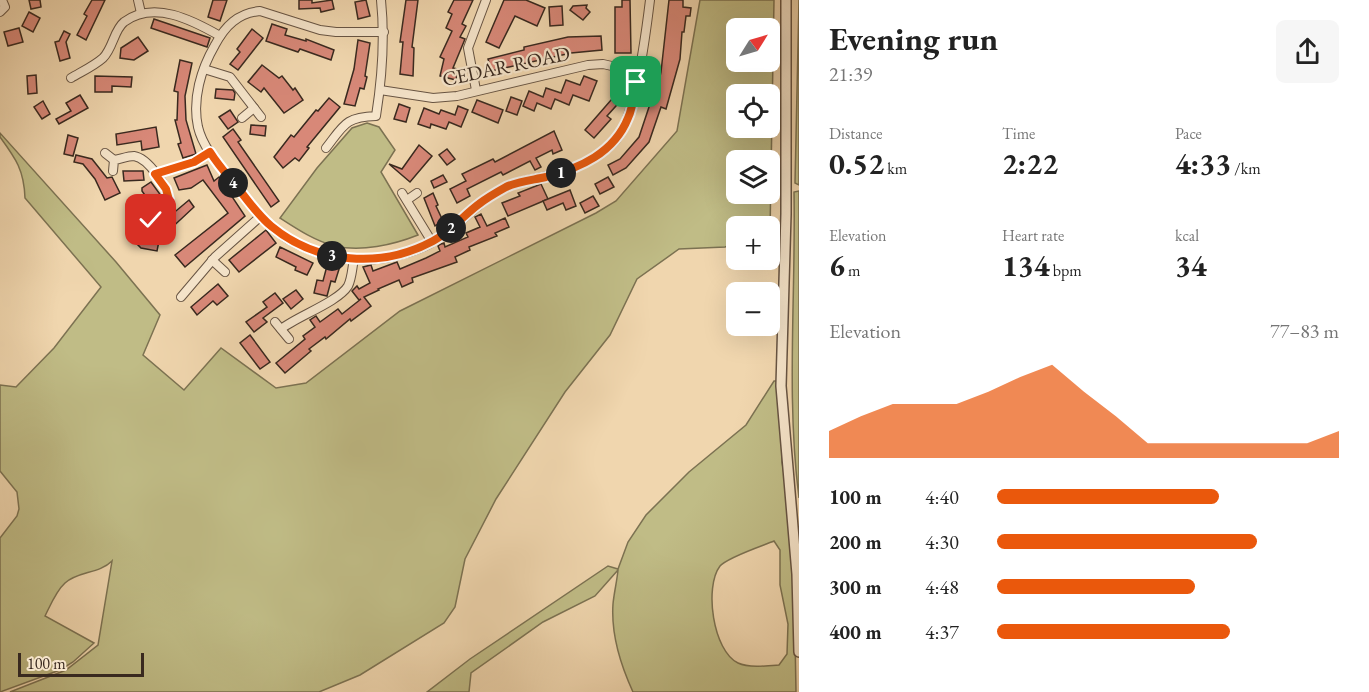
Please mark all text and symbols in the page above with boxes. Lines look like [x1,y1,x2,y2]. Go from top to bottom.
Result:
text: Evening run [829,17,998,60]
north arrow [726,18,780,72]
map controls [726,18,780,336]
button: share [1276,20,1339,83]
street label: CEDAR ROAD [440,40,572,92]
pin [610,56,661,107]
text: 21:39 [829,61,872,87]
icon: arrive [619,65,652,98]
button: locate [726,84,780,138]
text: Distance [829,123,882,144]
text: Time [1002,123,1035,144]
text: Pace [1175,123,1202,144]
text: 0.52 [829,144,884,183]
text: 2:22 [1002,144,1058,183]
text: 4:33 [1175,144,1231,183]
button: layers [726,150,780,204]
pin: 1 [546,158,576,188]
text: km [884,158,907,179]
text: /km [1231,158,1261,179]
text: 1 [557,162,565,183]
pin: 4 [218,168,248,198]
text: 4 [229,172,237,193]
pin [125,194,176,245]
icon: check [134,203,167,236]
pin: 2 [436,213,466,243]
button: + [726,216,780,270]
text: 2 [447,217,455,238]
text: Elevation [829,225,887,246]
text: Heart rate [1002,225,1064,246]
text: kcal [1175,225,1199,246]
pin: 3 [317,241,347,271]
text: 3 [328,245,336,266]
text: 6 [829,246,845,285]
text: 134 [1002,246,1050,285]
text: 34 [1175,246,1207,285]
text: m [845,260,861,281]
text: bpm [1050,260,1082,281]
button: − [726,282,780,336]
text: Elevation [829,318,901,344]
text: 77–83 m [1270,318,1339,344]
text: 100 m [829,484,882,510]
text: 4:40 [925,484,959,510]
text: 200 m [829,529,882,555]
text: 4:30 [925,529,959,555]
text: 300 m [829,574,882,600]
text: 4:48 [925,574,959,600]
text: 400 m [829,619,882,645]
text: 4:37 [925,619,959,645]
scale bar [18,650,144,678]
text: 100 m [27,653,66,674]

